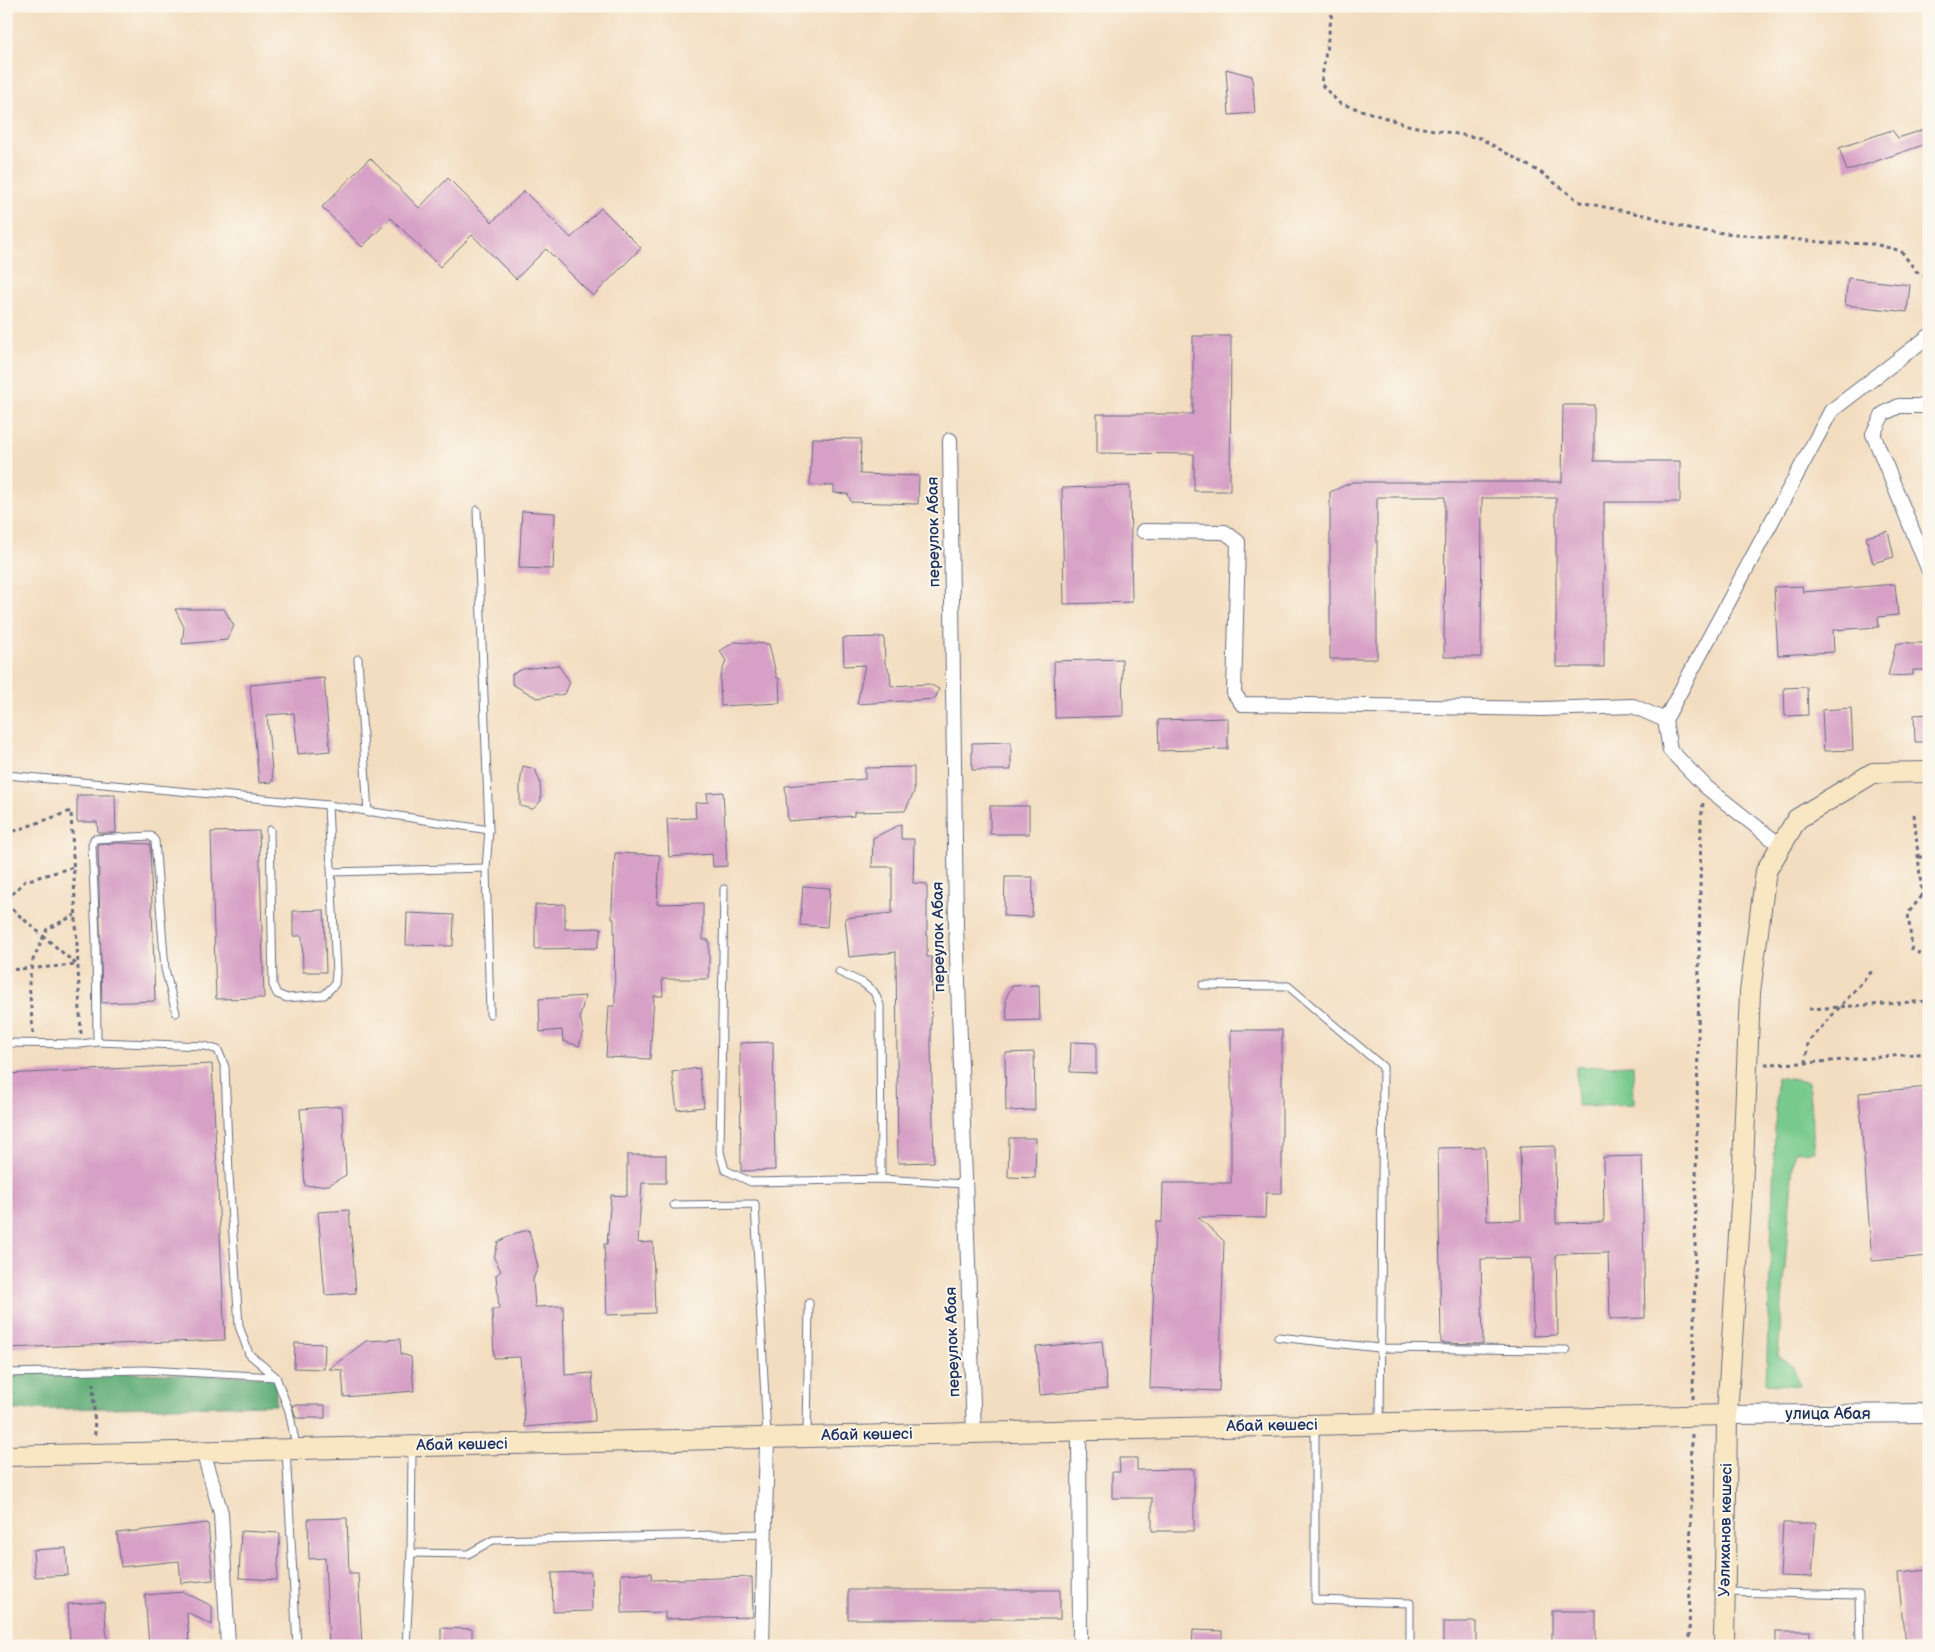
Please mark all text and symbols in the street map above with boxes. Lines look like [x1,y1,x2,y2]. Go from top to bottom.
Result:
street label: переулок Абая [924,476,944,587]
street label: переулок Абая [929,881,949,992]
street label: переулок Абая [942,1286,964,1398]
street label: улица Абая [1785,1405,1871,1424]
street label: Абай көшесі [1225,1416,1318,1436]
street label: Абай көшесі [820,1425,913,1445]
street label: Абай көшесі [415,1435,508,1455]
street label: Уәлиханов көшесі [1715,1463,1737,1597]

